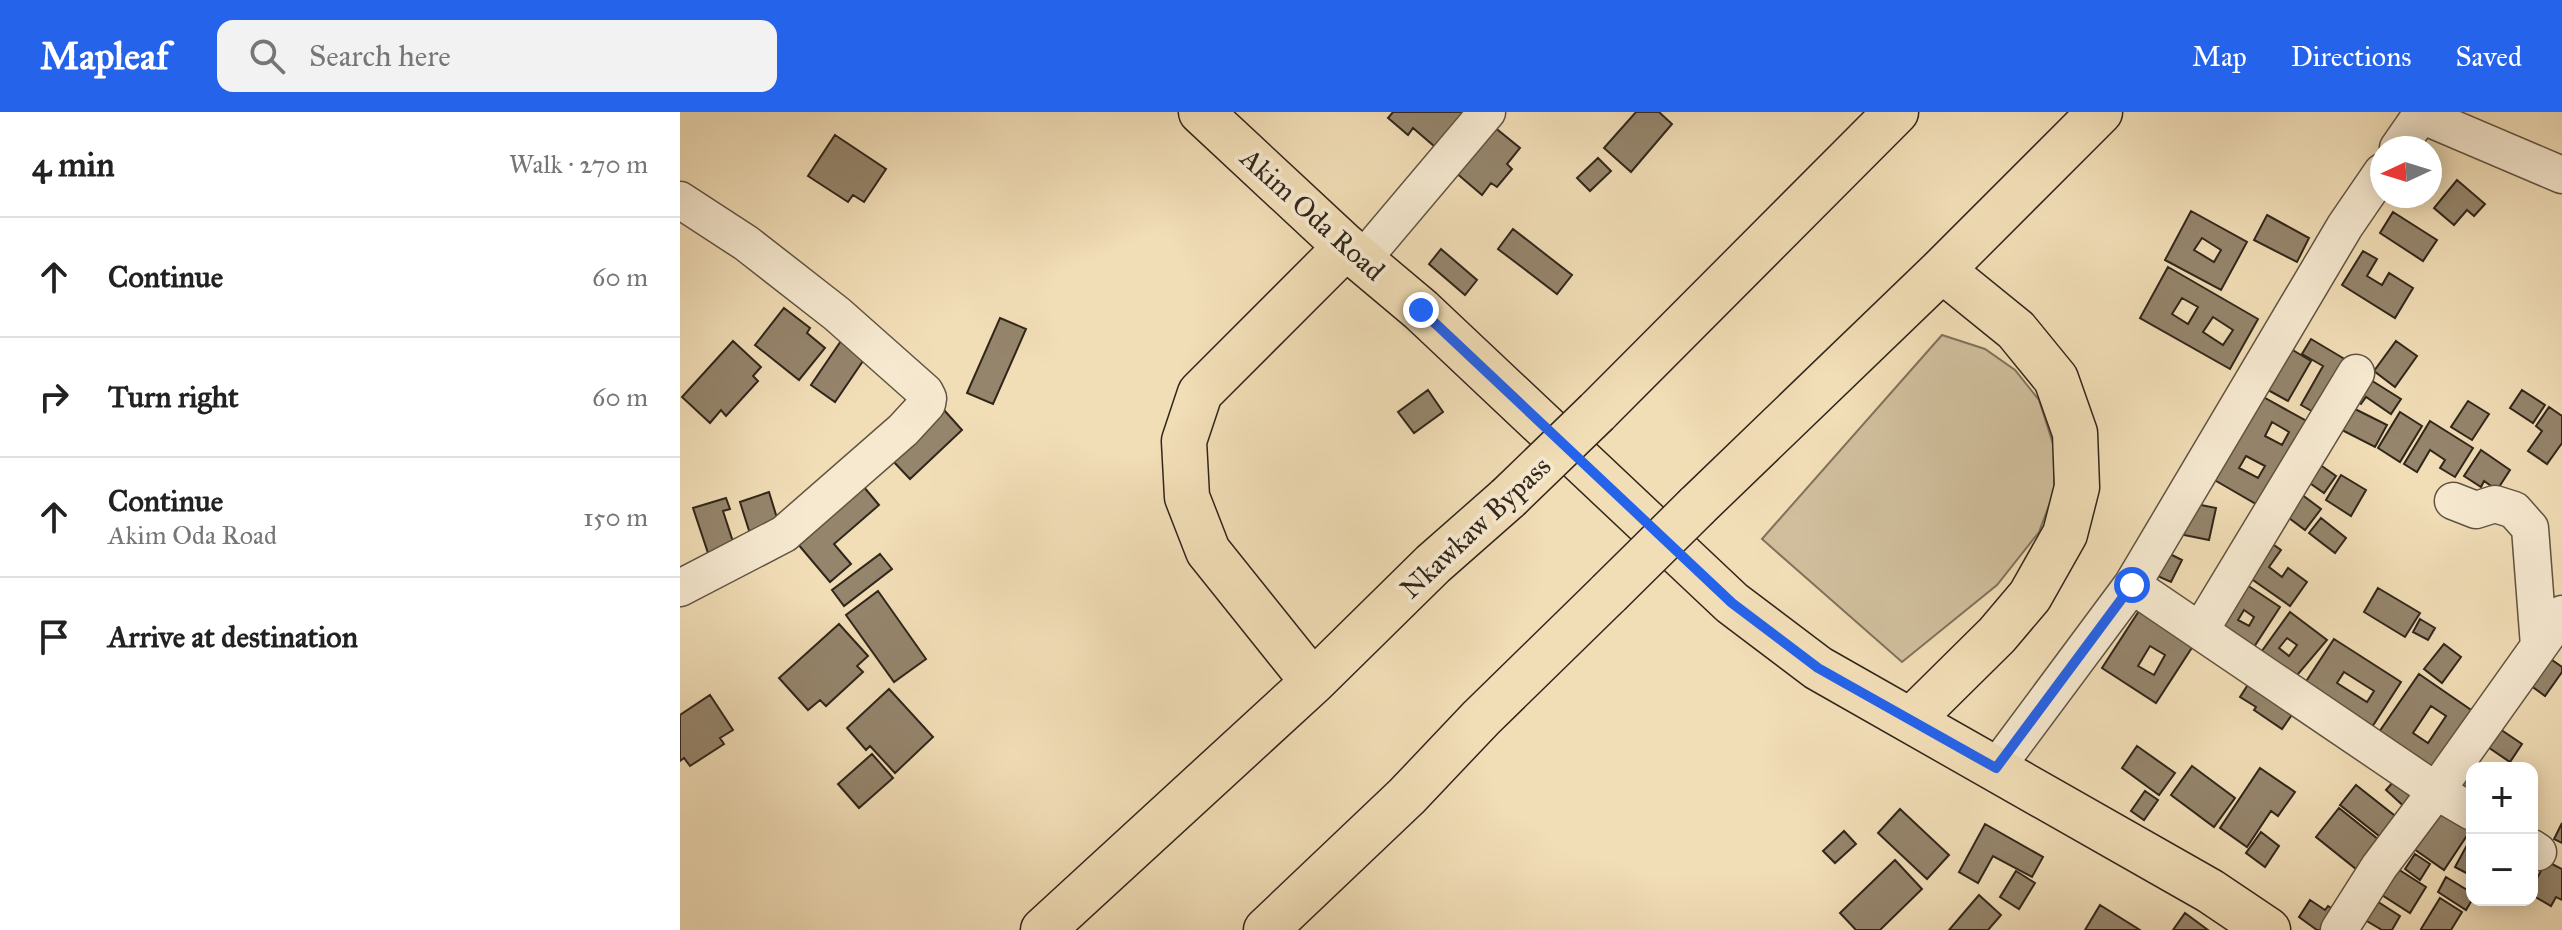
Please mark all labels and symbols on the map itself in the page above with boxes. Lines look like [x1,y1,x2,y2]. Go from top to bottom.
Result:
north arrow [2370,136,2442,208]
street label: Akim Oda Road [1233,140,1392,288]
route end [1403,292,1439,328]
street label: Nkawkaw Bypass [1393,449,1558,606]
route start [2114,567,2150,603]

